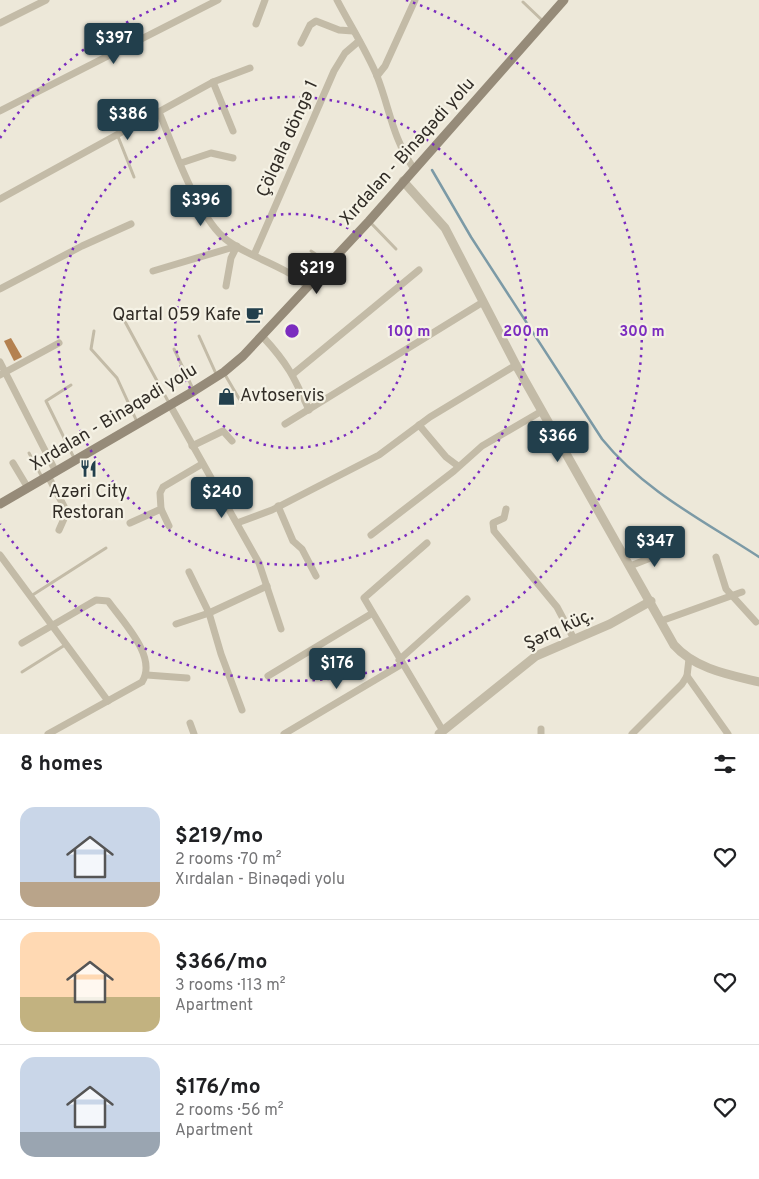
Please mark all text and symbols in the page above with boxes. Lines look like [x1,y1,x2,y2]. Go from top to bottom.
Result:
pin: $397 [84,22,144,65]
text: $397 [95,29,133,49]
street label: Xırdalan - Binəqədi yolu [335,73,481,231]
street label: Çölqala döngə 1 [252,77,324,201]
pin: $386 [98,98,158,141]
text: $386 [108,105,148,125]
pin: $396 [171,184,231,227]
text: $396 [182,191,220,211]
pin: $219 [287,252,347,295]
text: $219 [299,259,335,279]
place label: Qartal 059 Kafe [112,304,241,327]
cafe icon: Qartal 059 Kafe [245,305,265,325]
centre of rings [283,322,301,340]
text: 100 m [388,323,430,342]
text: 200 m [503,323,549,342]
text: 300 m [619,323,665,342]
street label: Xırdalan - Binəqədi yolu [26,359,202,477]
place label: Avtoservis [240,385,325,408]
shop icon: Avtoservis [216,386,236,406]
pin: $366 [528,420,588,463]
text: $366 [539,427,577,447]
restaurant icon: Azəri City Restoran [78,459,98,479]
pin: $240 [192,476,252,519]
place label: Azəri City Restoran [49,481,127,525]
text: $240 [202,483,242,503]
pin: $347 [625,526,685,568]
text: $347 [636,532,674,552]
street label: Şərq küç. [521,604,597,656]
pin: $176 [307,648,367,690]
text: $176 [320,654,354,674]
icon: filters [711,750,739,778]
text: 8 homes [20,751,103,778]
text: $219/mo [175,823,263,850]
icon: home [60,827,120,887]
icon: heart [711,843,739,871]
text: 2 rooms · 70 m² [175,850,282,870]
text: Xırdalan - Binəqədi yolu [175,870,345,890]
text: $366/mo [175,949,267,976]
icon: home [60,952,120,1012]
icon: heart [711,968,739,996]
text: 3 rooms · 113 m² [175,976,286,996]
text: Apartment [175,996,253,1016]
text: $176/mo [175,1074,261,1101]
icon: home [60,1077,120,1137]
icon: heart [711,1093,739,1121]
text: 2 rooms · 56 m² [175,1101,284,1121]
text: Apartment [175,1121,253,1141]

